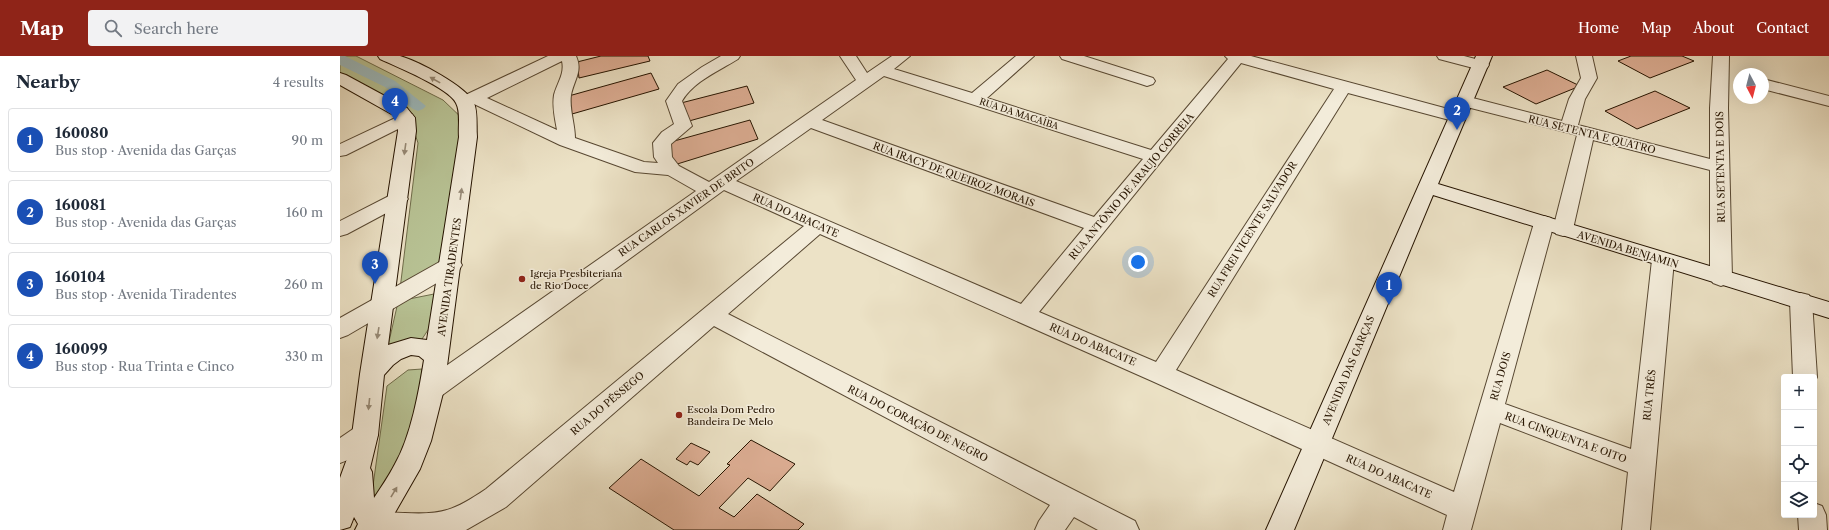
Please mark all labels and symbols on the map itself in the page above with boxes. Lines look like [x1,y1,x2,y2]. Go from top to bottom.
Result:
north arrow [1733,68,1769,104]
one-way arrow [429,76,441,83]
pin: 4 [382,88,408,121]
street label: RUA DA MACAÍBA [978,96,1061,132]
pin: 2 [1444,97,1470,130]
street label: RUA ANTÔNIO DE ARAUJO CORREIA [1066,110,1197,262]
street label: RUA SETENTA E DOIS [1713,111,1728,223]
street label: RUA SETENTA E QUATRO [1527,112,1657,157]
street label: RUA IRACY DE QUEIROZ MORAIS [871,139,1037,210]
one-way arrow [402,143,408,155]
street label: RUA CARLOS XAVIER DE BRITO [616,155,757,260]
street label: RUA FREI VICENTE SALVADOR [1205,158,1300,300]
one-way arrow [458,188,464,200]
street label: RUA DO ABACATE [751,191,841,240]
street label: AVENIDA TIRADENTES [435,217,464,338]
street label: AVENIDA BENJAMIN [1575,228,1680,271]
pin: 3 [362,251,388,284]
your location [1128,252,1148,272]
place label: Igreja Presbiteriana de Rio Doce [530,267,623,292]
pin: 1 [1376,272,1402,305]
marker: Igreja Presbiteriana de Rio Doce [517,274,527,284]
street label: AVENIDA DAS GARÇAS [1319,313,1377,428]
street label: RUA DO ABACATE [1047,320,1138,369]
one-way arrow [375,327,381,339]
street label: RUA DOIS [1487,350,1514,402]
street label: RUA DO PÊSSEGO [568,369,647,438]
street label: RUA TRÊS [1640,369,1659,421]
street label: RUA DO CORAÇÃO DE NEGRO [845,382,990,465]
one-way arrow [365,398,372,410]
place label: Escola Dom Pedro Bandeira De Melo [687,403,775,428]
street label: RUA CINQUENTA E OITO [1503,409,1629,466]
marker: Escola Dom Pedro Bandeira De Melo [674,410,684,420]
street label: RUA DO ABACATE [1344,452,1434,501]
one-way arrow [390,487,398,497]

